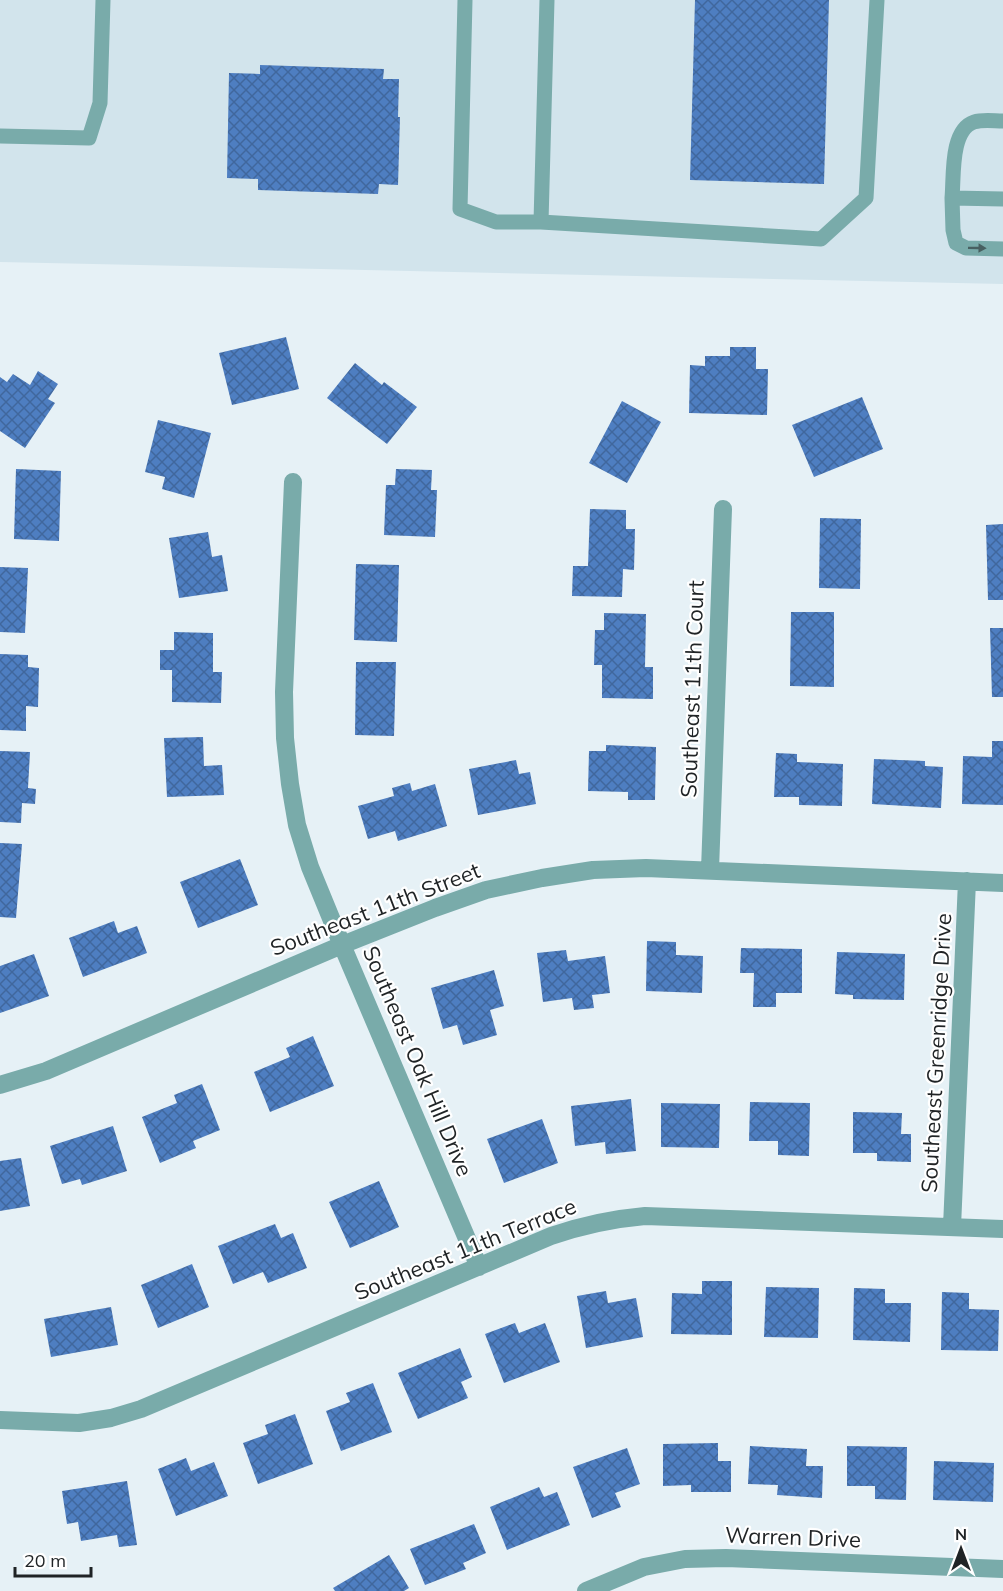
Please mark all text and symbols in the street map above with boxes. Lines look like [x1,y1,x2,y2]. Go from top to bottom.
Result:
one-way arrow [968,243,987,253]
street label: Southeast 11th Court [674,580,710,798]
street label: Southeast 11th Street [266,856,484,962]
street label: Southeast Greenridge Drive [915,912,957,1194]
street label: Southeast Oak Hill Drive [357,942,479,1180]
street label: Southeast 11th Terrace [350,1192,580,1306]
north arrow [931,1519,991,1579]
street label: Warren Drive [725,1521,861,1553]
text: N [955,1524,967,1544]
scale bar [15,1540,92,1578]
text: 20 m [24,1549,66,1572]

